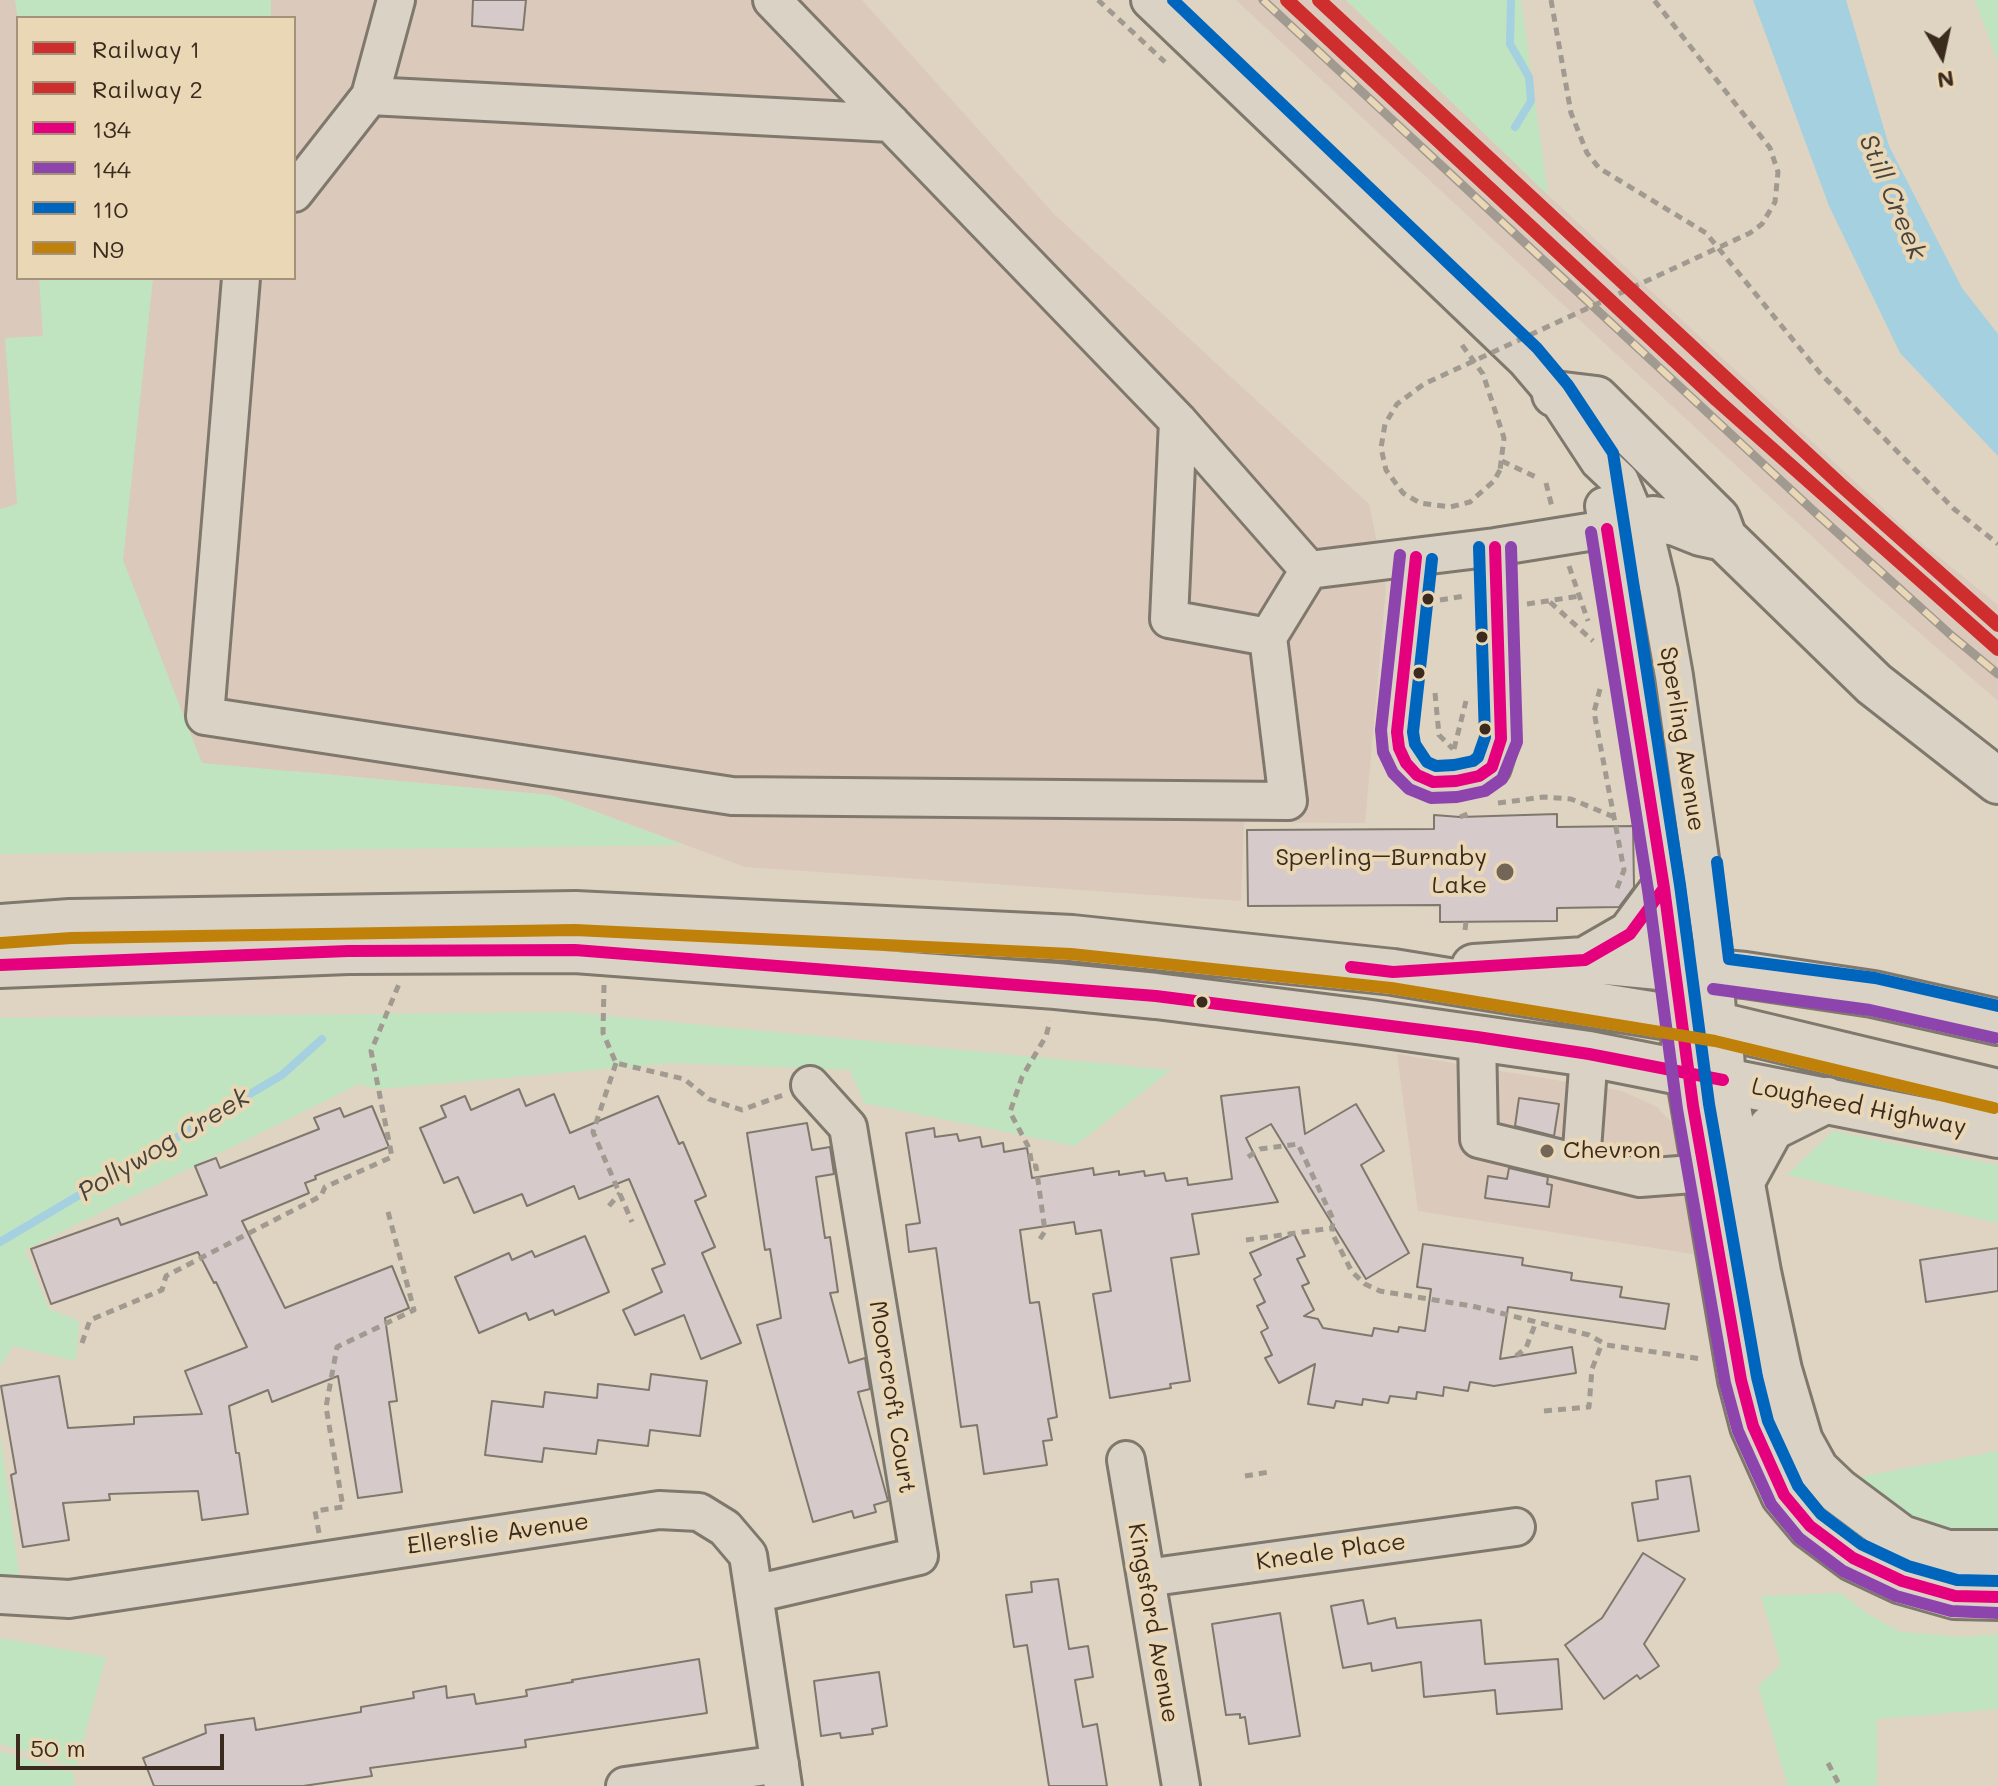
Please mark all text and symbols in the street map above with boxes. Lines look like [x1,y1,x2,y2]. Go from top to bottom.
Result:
legend [16,16,296,280]
north arrow [1902,16,1982,96]
text: Railway 1 [92,33,200,64]
text: N [1935,65,1956,96]
text: Railway 2 [92,73,203,104]
text: 134 [92,113,131,144]
water label: Still Creek [1852,130,1932,264]
text: 144 [92,153,131,184]
text: 110 [92,193,128,224]
text: N9 [92,233,124,264]
unlabelled marker [1420,591,1436,607]
unlabelled marker [1474,629,1490,645]
street label: Sperling Avenue [1653,645,1711,833]
unlabelled marker [1411,665,1427,681]
unlabelled marker [1477,721,1493,737]
place label: Sperling–Burnaby Lake [1275,844,1487,900]
marker: Sperling–Burnaby Lake [1494,861,1516,883]
unlabelled marker [1194,994,1210,1010]
street label: Lougheed Highway [1749,1072,1969,1142]
water label: Pollywog Creek [73,1082,255,1208]
place label: Chevron [1563,1137,1661,1165]
marker: Chevron [1538,1142,1556,1160]
street label: Moorcroft Court [863,1299,921,1495]
street label: Ellerslie Avenue [405,1507,591,1561]
street label: Kingsford Avenue [1121,1521,1185,1725]
street label: Kneale Place [1254,1527,1408,1577]
scale bar [20,1718,228,1768]
text: 50 m [30,1732,86,1763]

